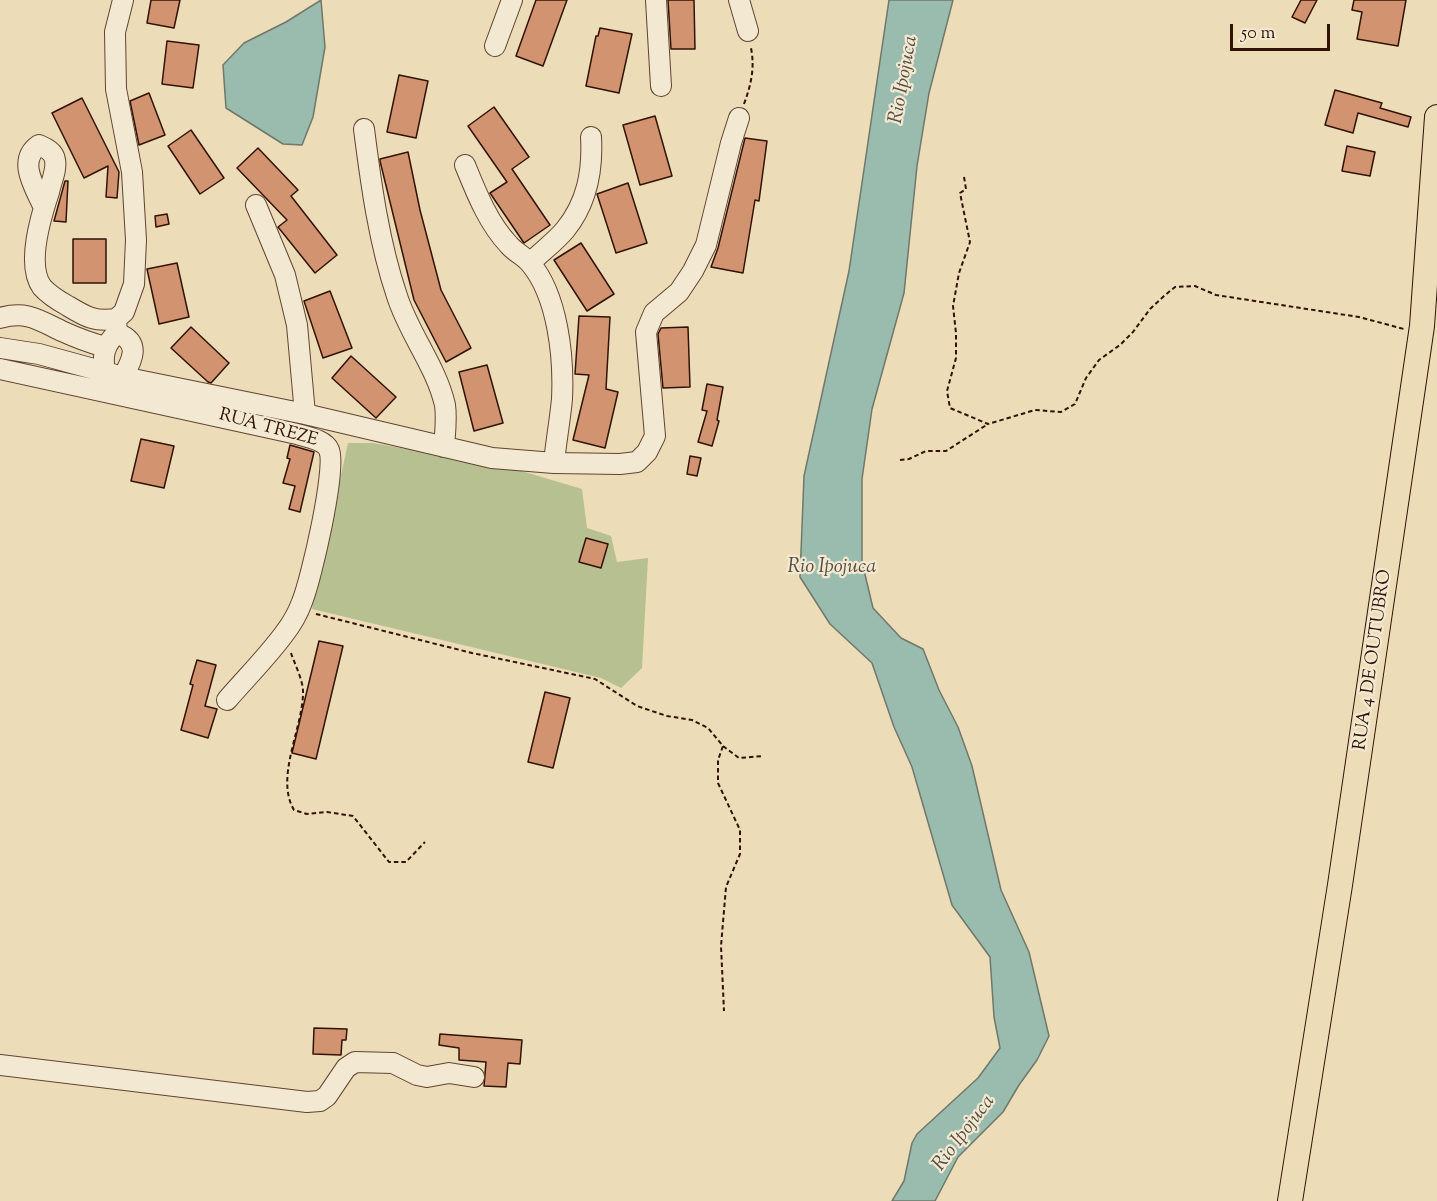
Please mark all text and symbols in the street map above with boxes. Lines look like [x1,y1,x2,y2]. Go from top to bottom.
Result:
scale bar [1233,12,1334,50]
text: 50 m [1241,21,1275,47]
water label: Rio Ipojuca [885,34,925,126]
street label: RUA TREZE [216,405,320,453]
water label: Rio Ipojuca [788,557,876,581]
street label: RUA 4 DE OUTUBRO [1351,568,1397,752]
water label: Rio Ipojuca [929,1091,1001,1177]

